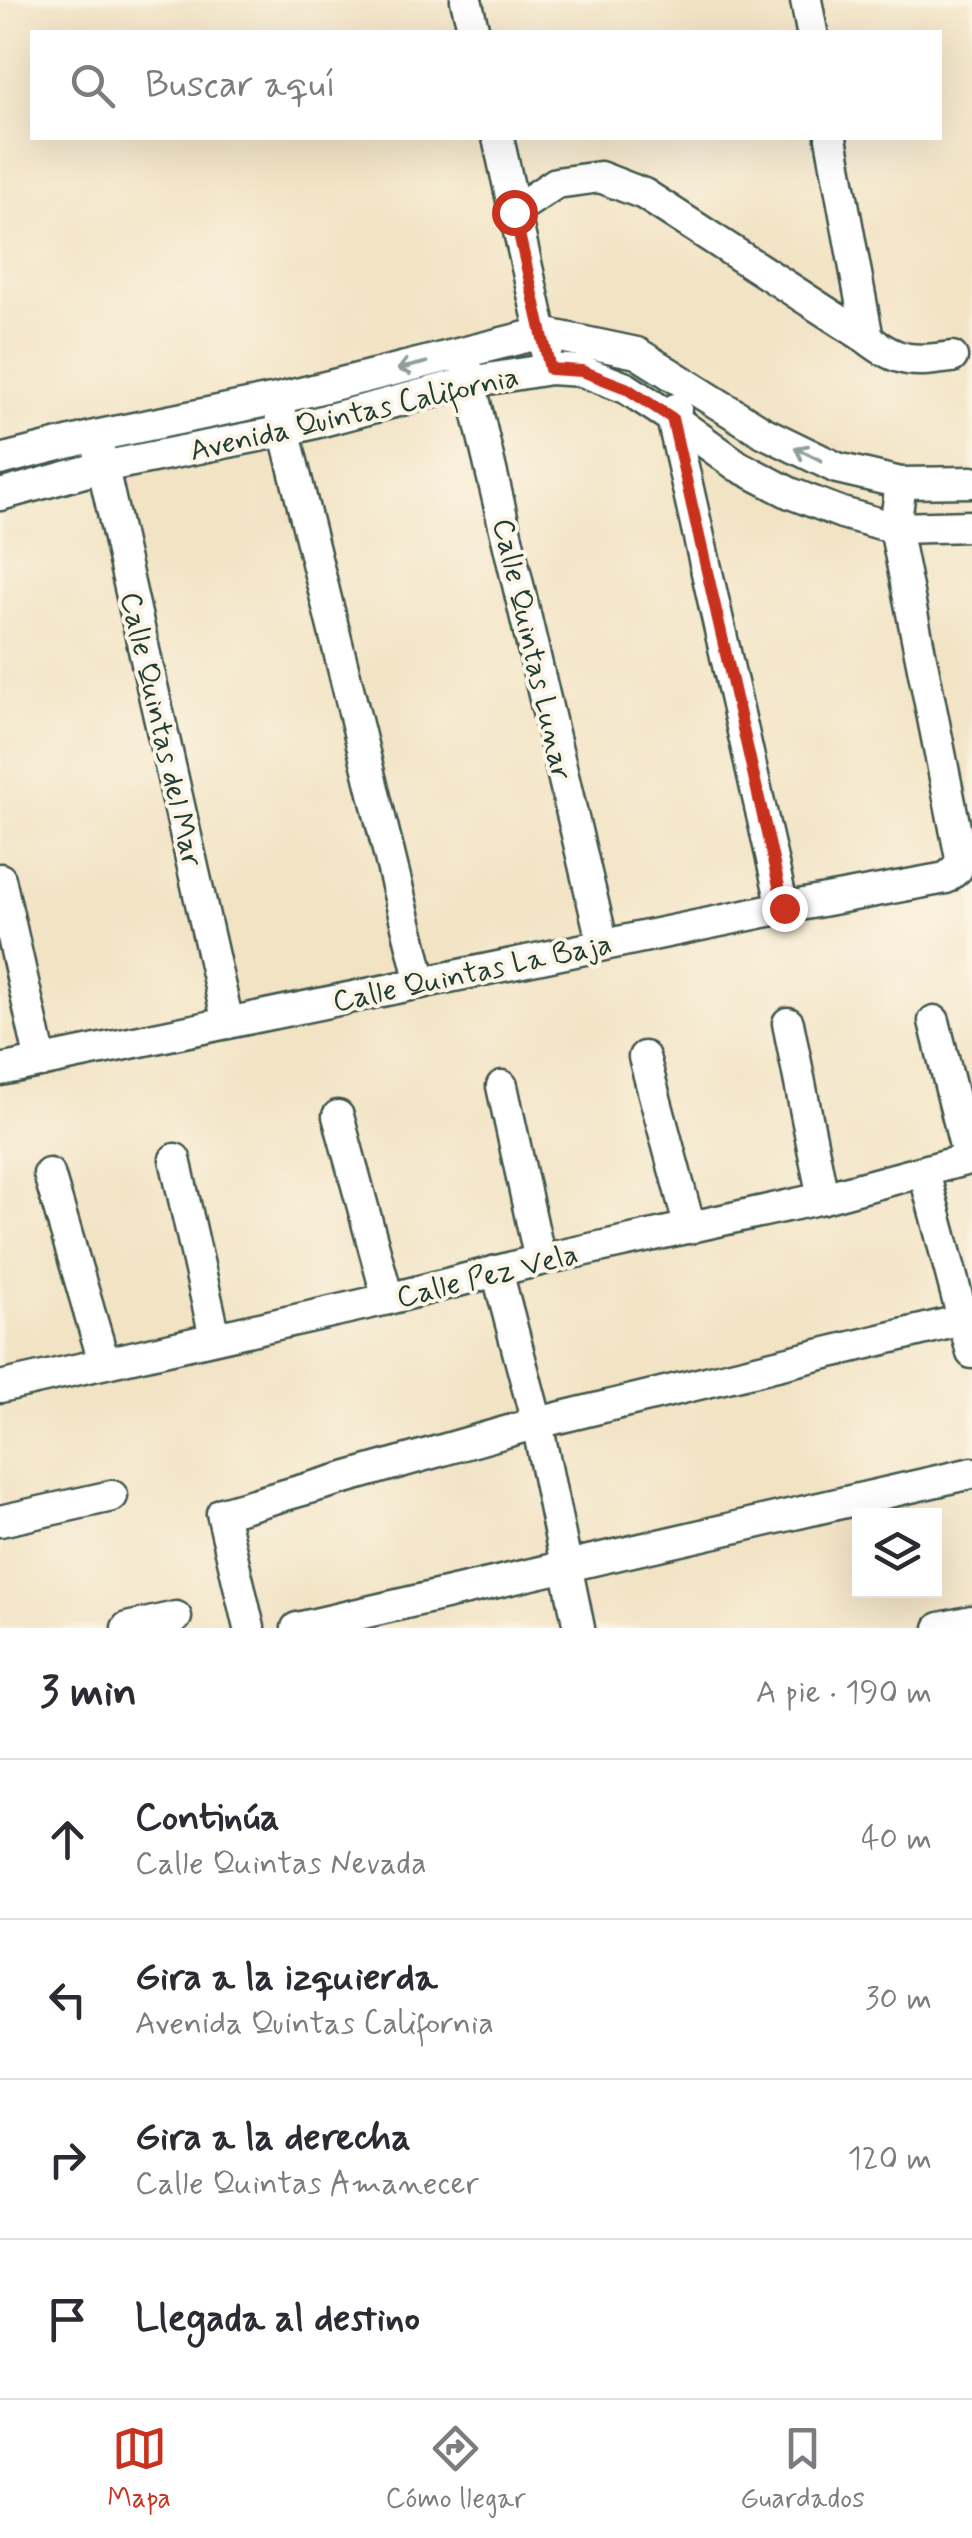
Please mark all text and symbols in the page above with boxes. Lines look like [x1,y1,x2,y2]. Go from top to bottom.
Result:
search box [30,30,942,140]
icon: search [65,58,120,113]
text: Buscar aquí [145,61,336,110]
route start [492,190,538,236]
street label: Avenida Quintas California [186,358,523,473]
one-way arrow [397,358,429,376]
one-way arrow [794,444,824,463]
street label: Calle Quintas Lunar [482,515,581,784]
street label: Calle Quintas del Mar [110,588,211,871]
route end [762,886,808,932]
street label: Calle Quintas La Baja [329,925,615,1022]
street label: Calle Pez Vela [393,1235,582,1318]
map controls [852,1508,942,1598]
button: layers [852,1508,942,1598]
text: 3 min [40,1666,137,1721]
text: A pie · 190 m [756,1672,932,1714]
text: Continúa [135,1794,280,1843]
icon: ahead [40,1812,95,1867]
text: 40 m [861,1818,932,1860]
text: Calle Quintas Nevada [135,1843,427,1885]
text: Gira a la izquierda [135,1954,438,2003]
icon: left [40,1972,95,2027]
text: 30 m [865,1978,932,2020]
text: Avenida Quintas California [135,2003,494,2045]
text: Gira a la derecha [135,2114,411,2163]
icon: right [40,2132,95,2187]
text: 120 m [847,2138,932,2180]
text: Calle Quintas Amanecer [135,2163,479,2205]
icon: arrive [40,2292,95,2347]
text: Llegada al destino [135,2295,420,2344]
tab: Mapa [107,2421,171,2518]
tab: Cómo llegar [386,2421,526,2518]
tab: Guardados [740,2421,865,2518]

